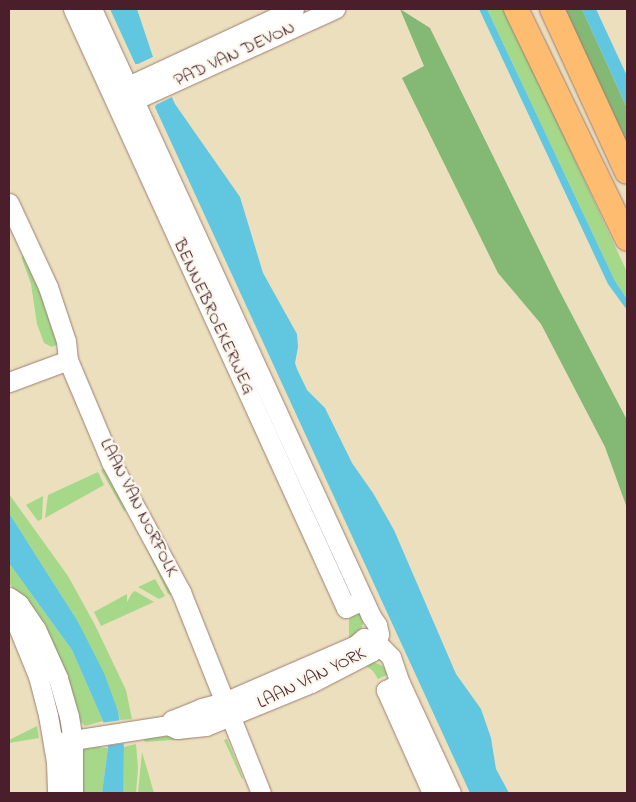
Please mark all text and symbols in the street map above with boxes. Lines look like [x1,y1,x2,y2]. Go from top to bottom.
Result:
street label: PAD VAN DEVON [171,18,299,92]
street label: BENNEBROEKERWEG [168,236,258,398]
street label: LAAN VAN NORFOLK [94,435,182,581]
street label: LAAN VAN YORK [254,643,370,715]

